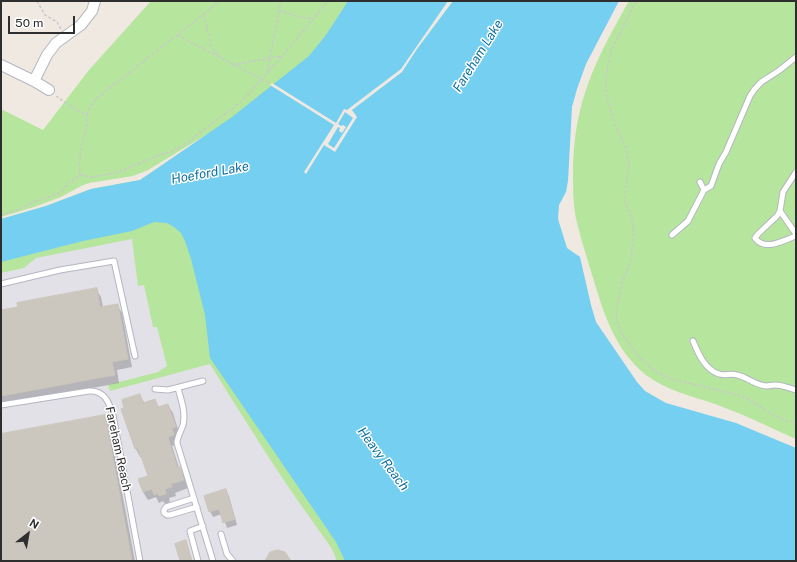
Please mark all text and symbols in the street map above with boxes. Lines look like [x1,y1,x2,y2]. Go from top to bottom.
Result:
scale bar [10,8,77,34]
text: 50 m [15,16,43,30]
water label: Fareham Lake [450,17,506,95]
water label: Hoeford Lake [170,159,250,187]
street label: Fareham Reach [102,405,134,493]
water label: Heavy Reach [354,424,412,494]
north arrow [8,514,48,554]
text: N [27,516,41,531]

